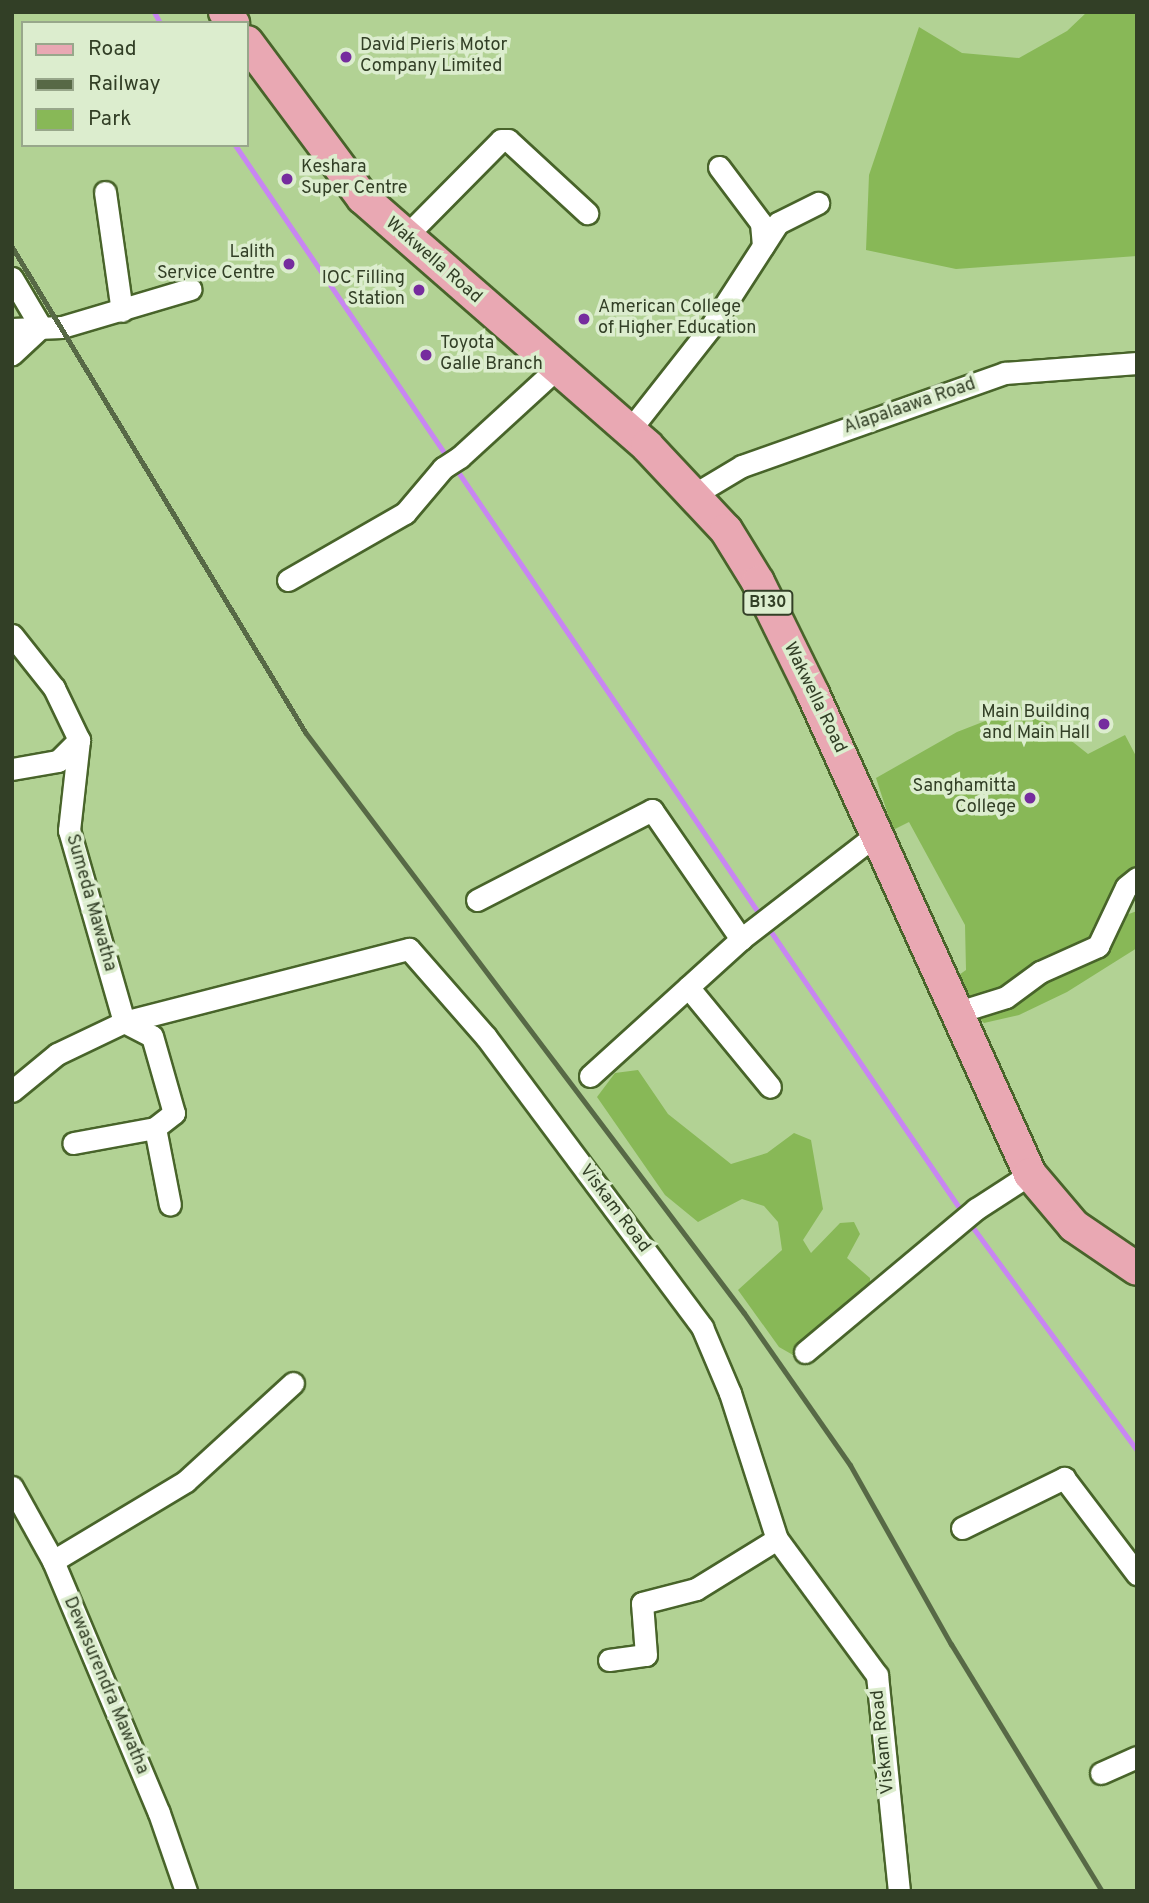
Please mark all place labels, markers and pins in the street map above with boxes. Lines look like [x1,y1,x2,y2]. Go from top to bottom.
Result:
place label: David Pieris Motor Company Limited [360,36,507,78]
marker: David Pieris Motor Company Limited [338,49,354,65]
place label: Keshara Super Centre [301,158,407,200]
marker: Keshara Super Centre [279,171,295,187]
place label: Lalith Service Centre [157,243,275,286]
marker: Lalith Service Centre [281,256,297,272]
place label: IOC Filling Station [322,269,405,312]
marker: IOC Filling Station [411,282,427,298]
place label: American College of Higher Education [598,298,756,340]
marker: American College of Higher Education [576,311,592,327]
place label: Toyota Galle Branch [440,334,543,376]
marker: Toyota Galle Branch [418,347,434,363]
place label: Main Building and Main Hall [981,703,1090,746]
marker: Main Building and Main Hall [1096,716,1112,732]
place label: Sanghamitta College [913,777,1016,820]
marker: Sanghamitta College [1022,790,1038,806]

